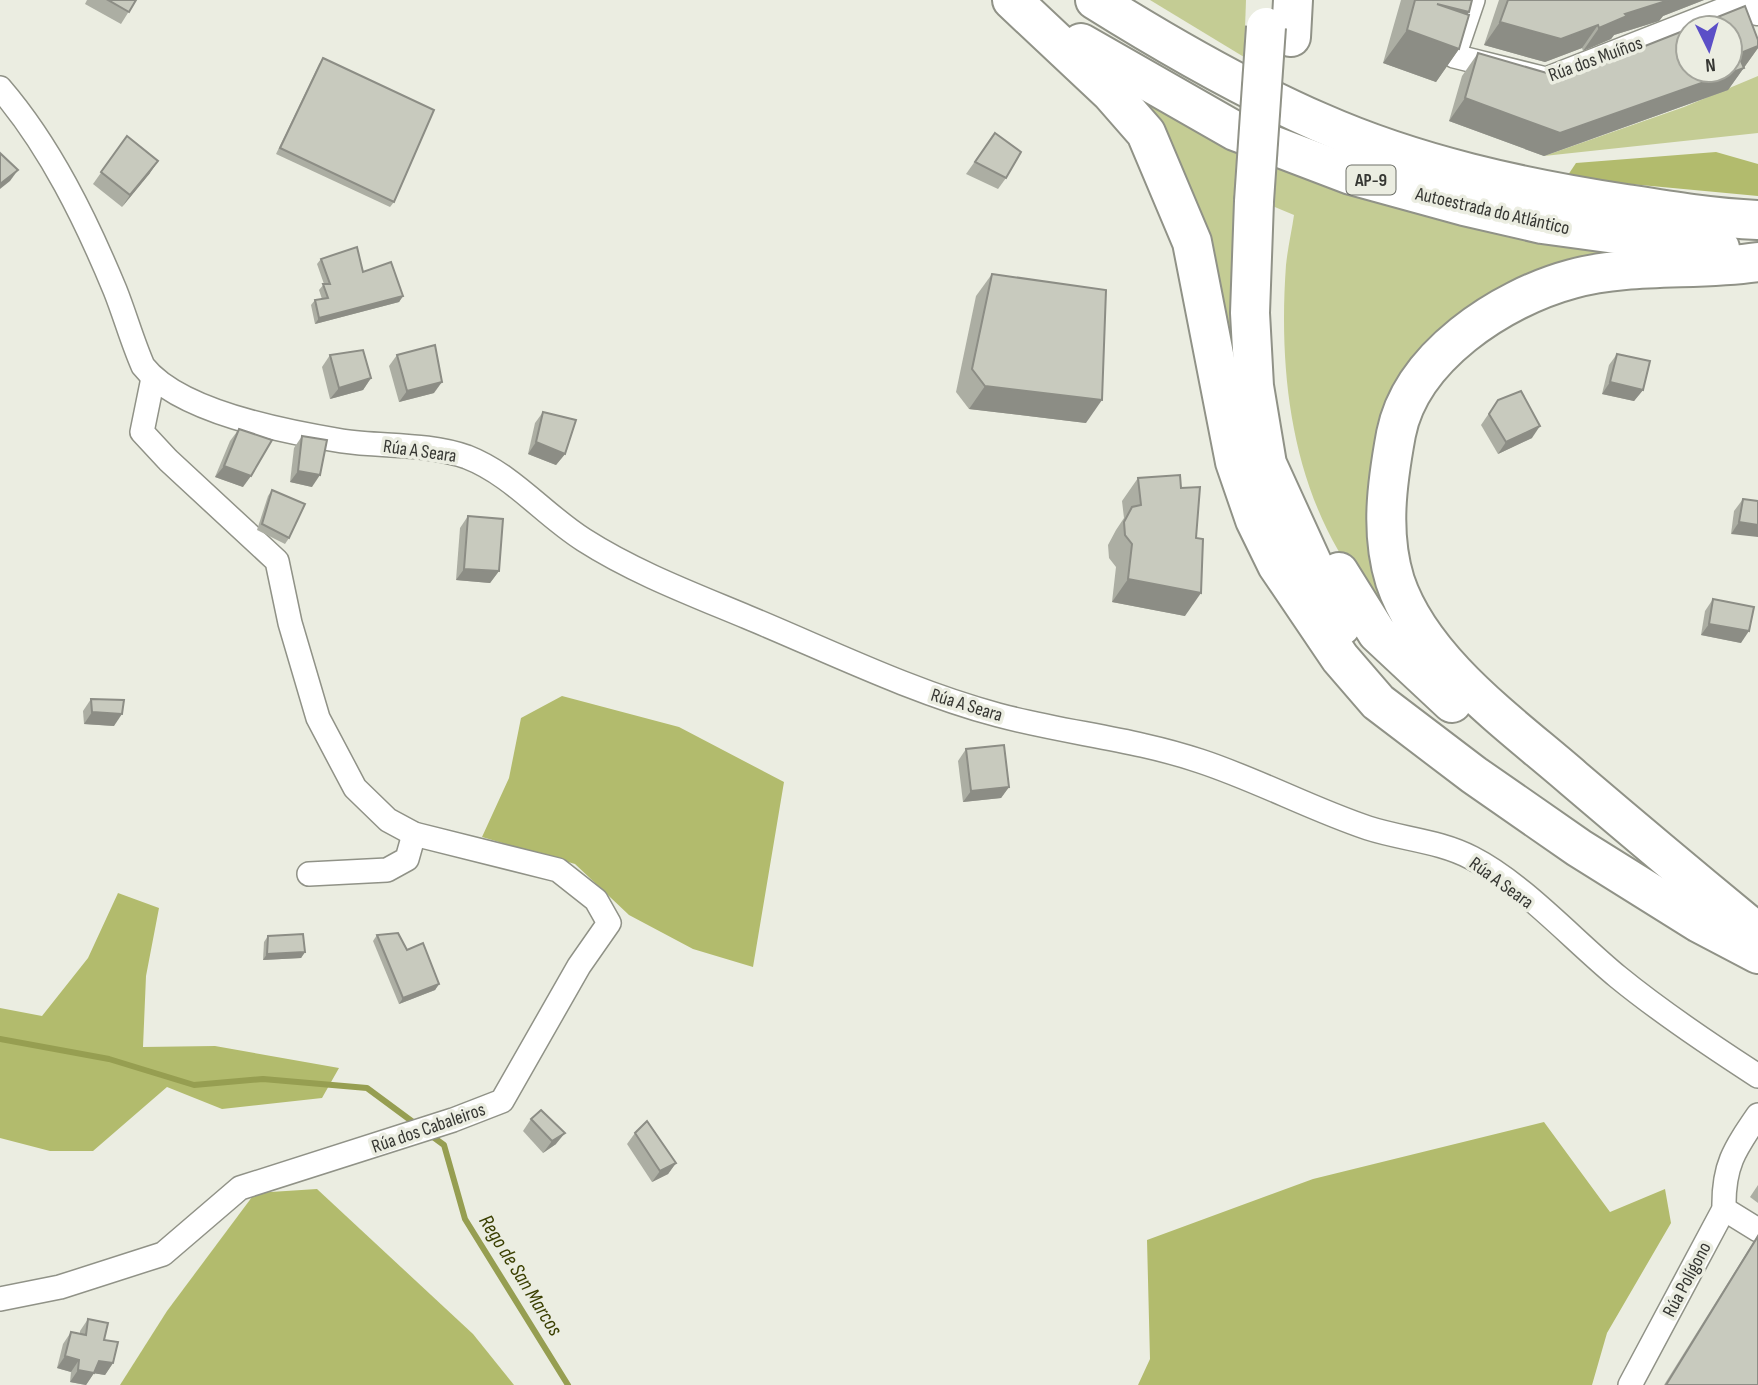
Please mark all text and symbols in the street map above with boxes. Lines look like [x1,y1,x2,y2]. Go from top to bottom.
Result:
north arrow [1674,14,1744,84]
street label: Rúa dos Muíños [1545,32,1646,87]
text: N [1704,53,1716,76]
road number: AP-9 [1346,166,1396,195]
street label: Autoestrada do Atlántico [1412,182,1572,240]
street label: Rúa A Seara [382,435,458,468]
street label: Rúa A Seara [928,684,1005,727]
street label: Rúa A Seara [1465,852,1538,914]
street label: Rúa dos Cabaleiros [369,1098,488,1159]
water label: Rego de San Marcos [473,1210,568,1341]
street label: Rúa Polígono [1658,1238,1717,1321]

